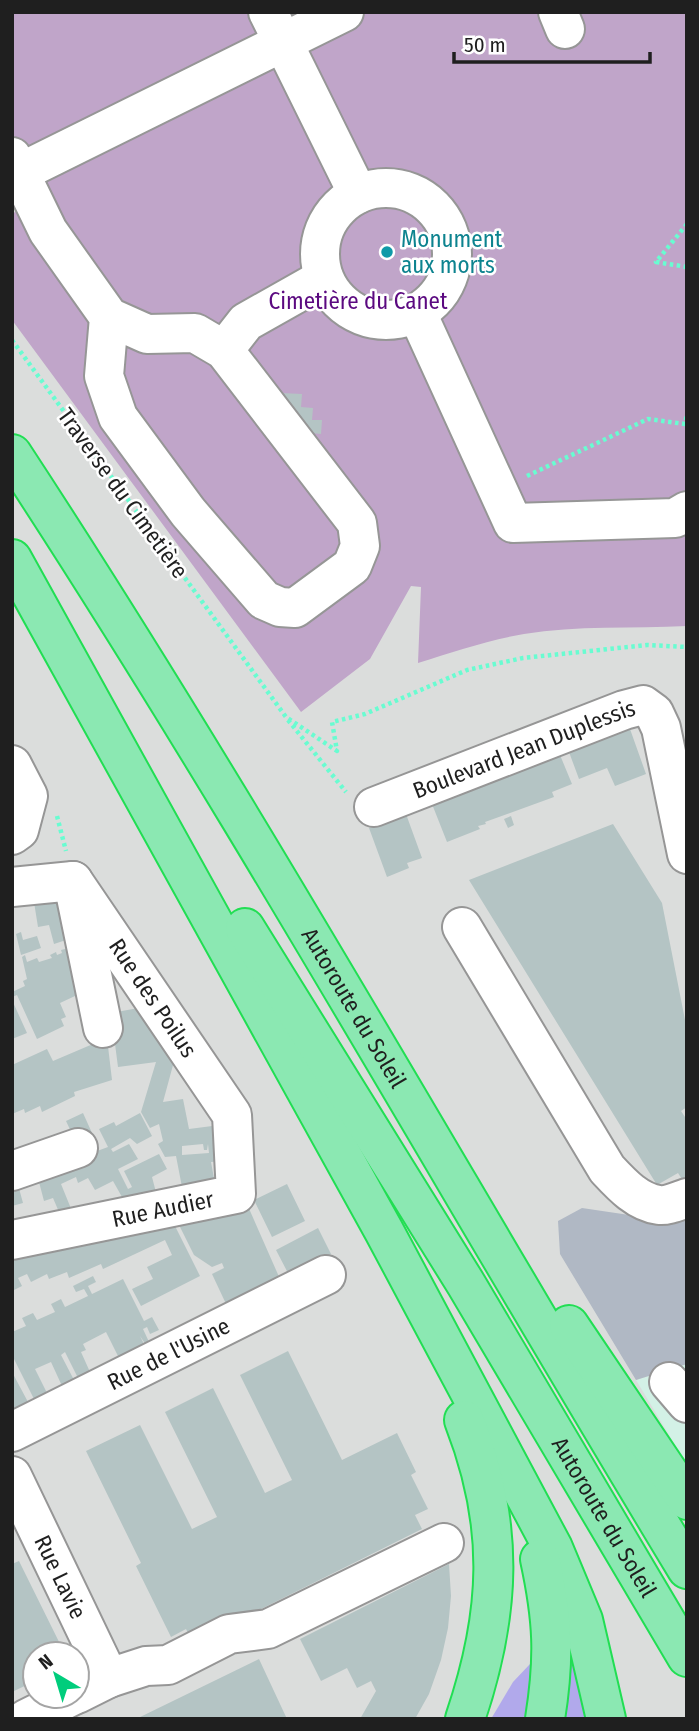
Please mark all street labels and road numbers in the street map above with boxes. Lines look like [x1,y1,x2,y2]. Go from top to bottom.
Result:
street label: Traverse du Cimetière [52,402,194,584]
street label: Boulevard Jean Duplessis [409,694,639,805]
street label: Autoroute du Soleil [296,923,412,1093]
street label: Rue des Poilus [103,933,203,1063]
street label: Rue Audier [110,1185,216,1233]
street label: Rue de l'Usine [103,1311,234,1396]
street label: Autoroute du Soleil [546,1432,662,1602]
street label: Rue Lavie [28,1530,93,1623]

